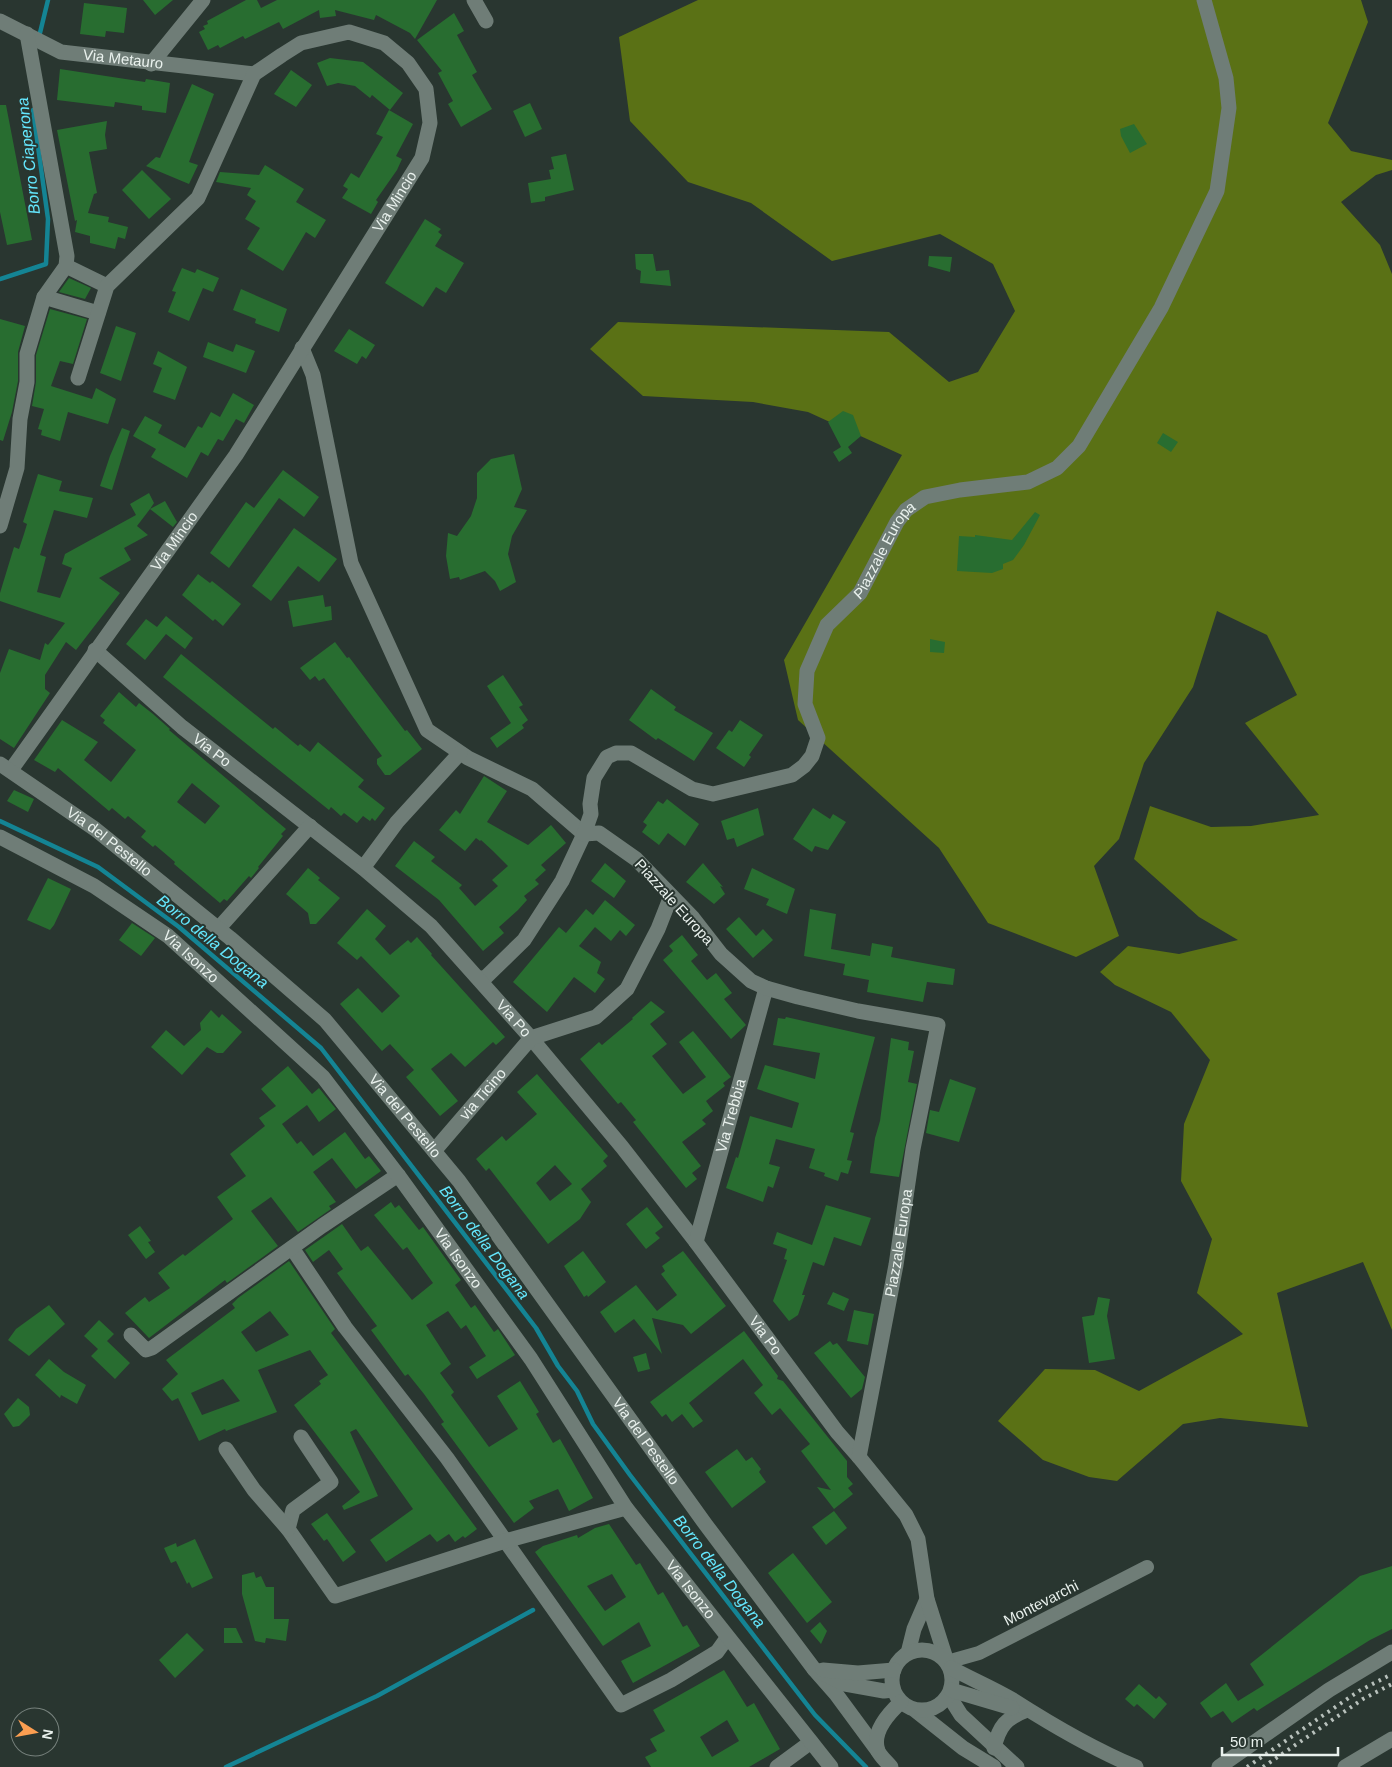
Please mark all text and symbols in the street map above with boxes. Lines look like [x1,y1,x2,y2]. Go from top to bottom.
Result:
street label: Via Metauro [82,46,164,72]
water label: Borro Ciaperona [14,97,43,215]
street label: Via Mincio [369,168,420,235]
street label: Piazzale Europa [850,497,919,602]
street label: Via Mincio [147,508,201,574]
street label: Via Po [190,730,235,770]
street label: Via del Pestello [63,803,156,880]
street label: Piazzale Europa [632,855,718,948]
water label: Borro della Dogana [154,891,272,991]
street label: Via Isonzo [160,927,223,986]
street label: Via Po [493,996,535,1040]
street label: via Ticino [456,1064,509,1123]
street label: Via del Pestello [366,1071,445,1161]
street label: Via Trebbia [712,1076,749,1154]
water label: Borro della Dogana [436,1182,533,1303]
street label: Piazzale Europa [881,1187,915,1298]
street label: Via Isonzo [431,1225,486,1291]
street label: Via Po [746,1312,786,1358]
street label: Via del Pestello [609,1394,683,1488]
water label: Borro della Dogana [670,1512,769,1631]
street label: Via Isonzo [663,1557,719,1622]
street label: Montevarchi [1001,1576,1081,1629]
north arrow [10,1707,60,1757]
scale bar [1222,1724,1338,1756]
text: N [39,1728,57,1741]
text: 50 m [1230,1733,1263,1750]

